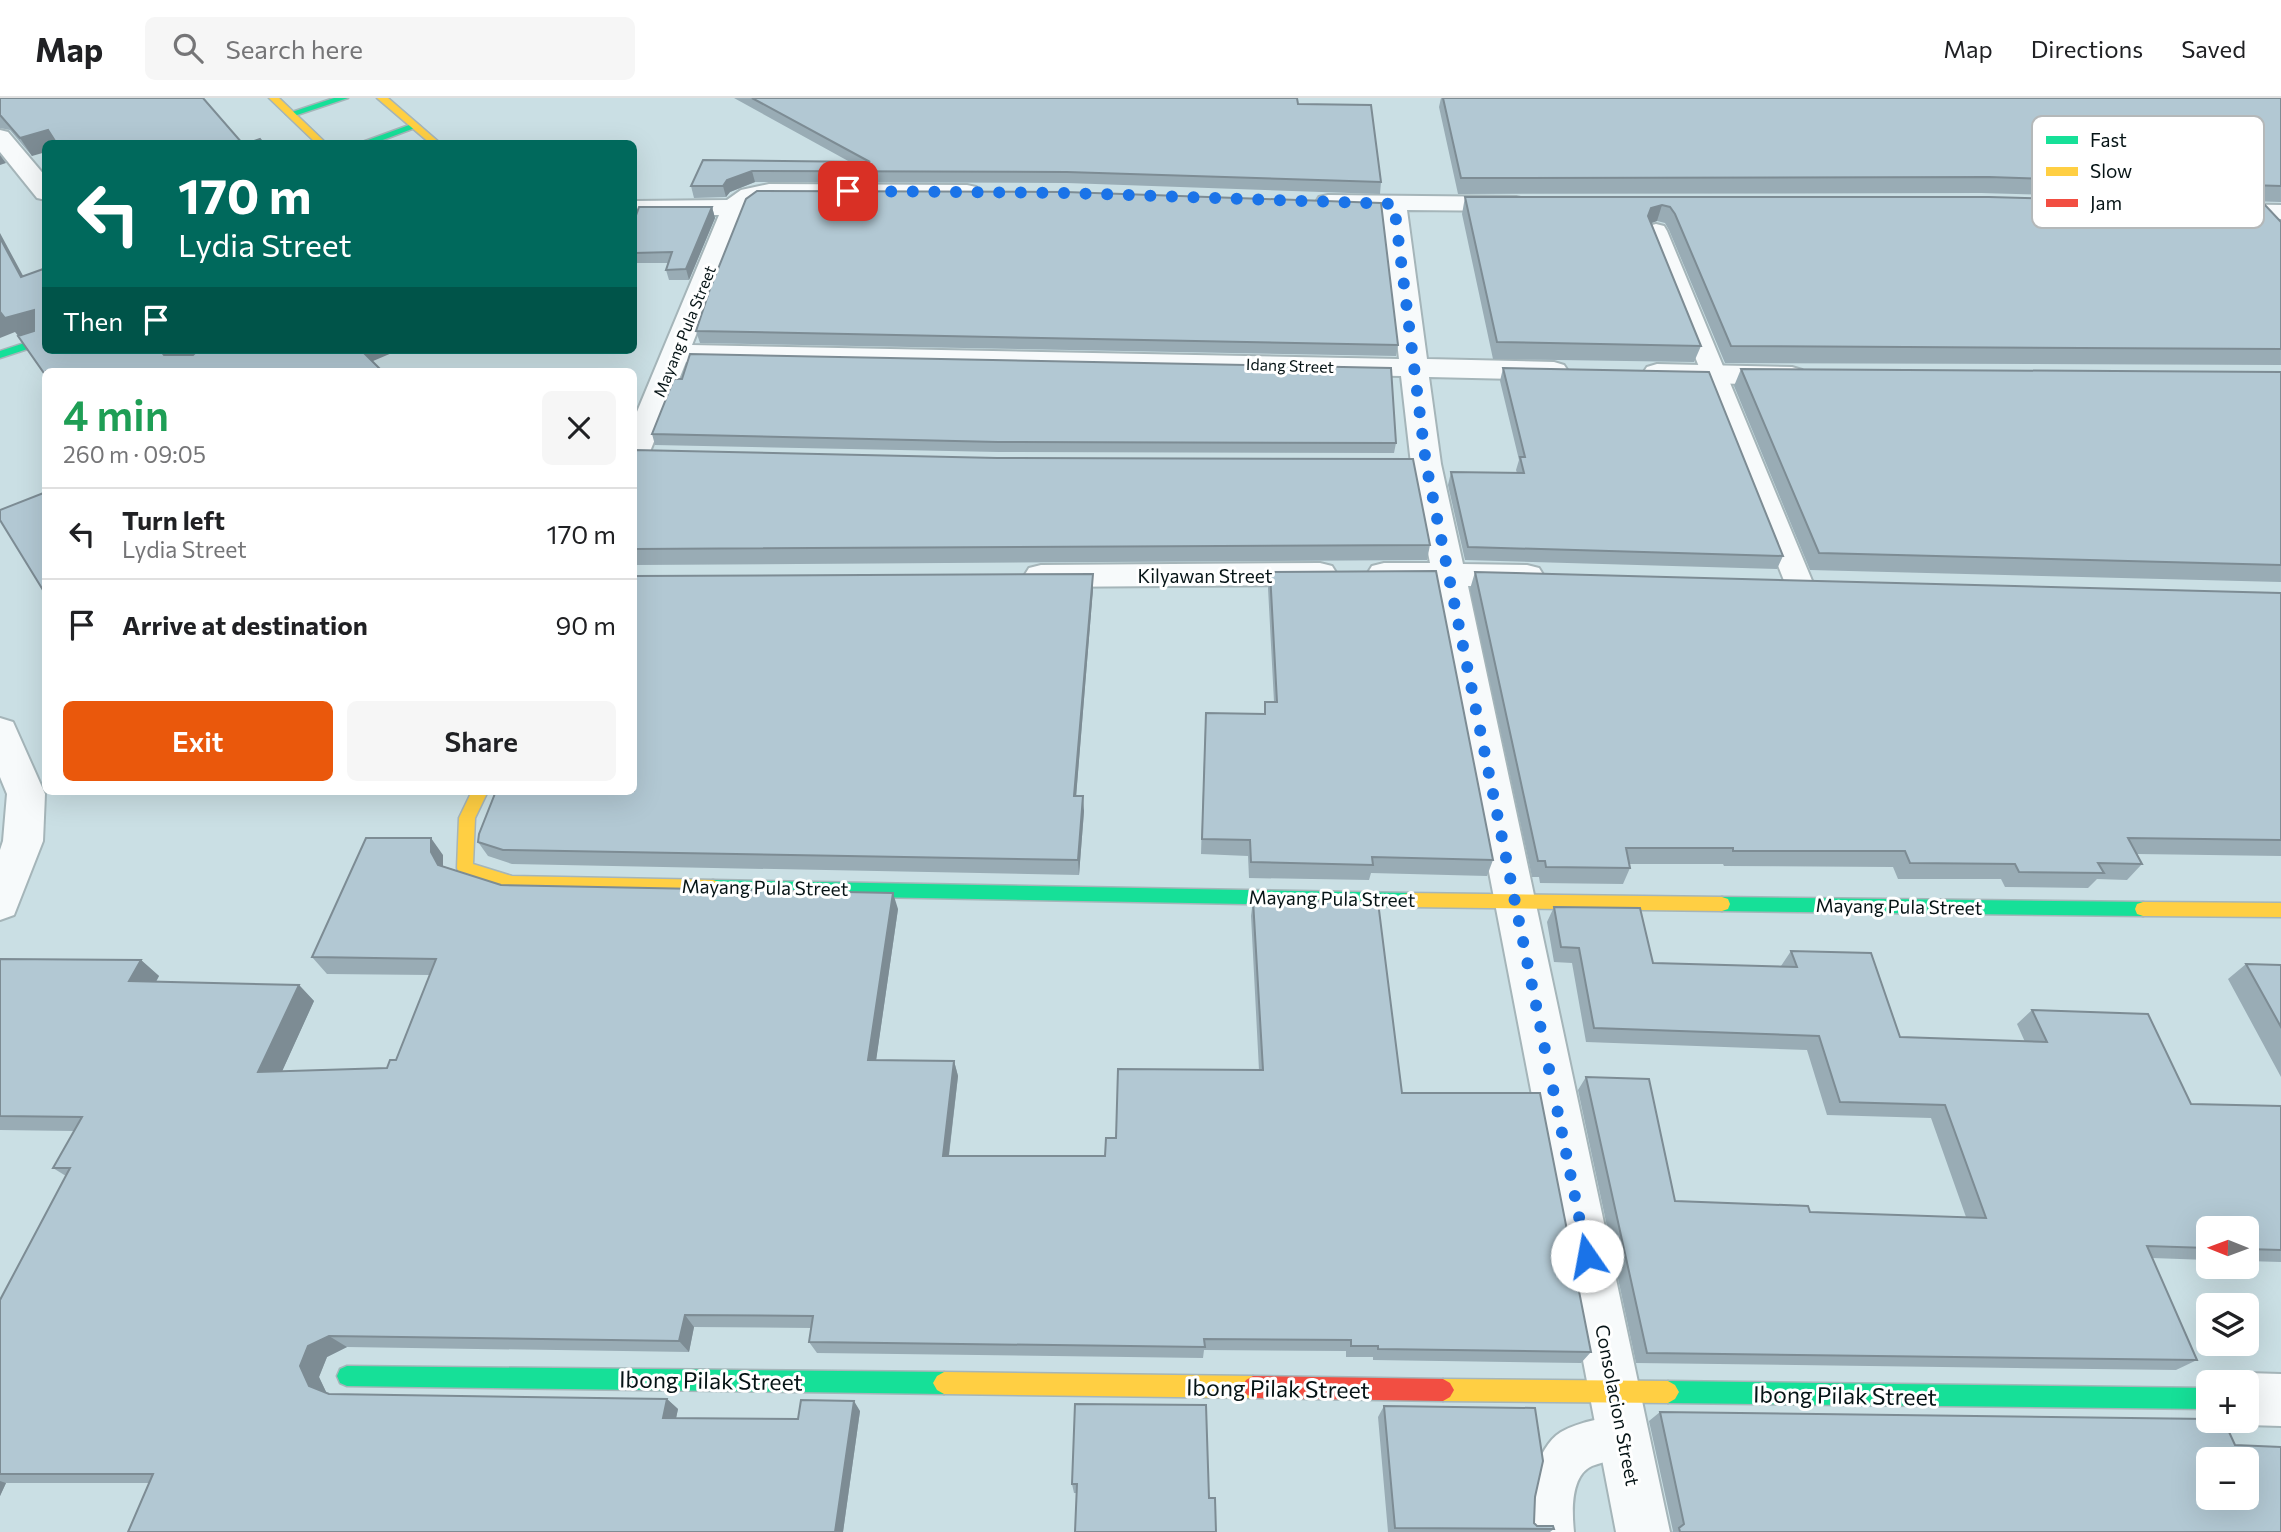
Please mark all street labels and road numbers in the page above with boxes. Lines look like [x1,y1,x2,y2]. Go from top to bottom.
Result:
street label: Mayang Pula Street [649,262,719,400]
street label: Idang Street [1246,354,1335,376]
street label: Kilyawan Street [1137,564,1273,587]
street label: Mayang Pula Street [681,874,849,900]
street label: Mayang Pula Street [1248,885,1416,911]
street label: Mayang Pula Street [1815,893,1983,919]
street label: Consolacion Street [1591,1322,1645,1488]
street label: Ibong Pilak Street [619,1364,803,1396]
street label: Ibong Pilak Street [1186,1372,1370,1404]
street label: Ibong Pilak Street [1753,1379,1937,1411]

